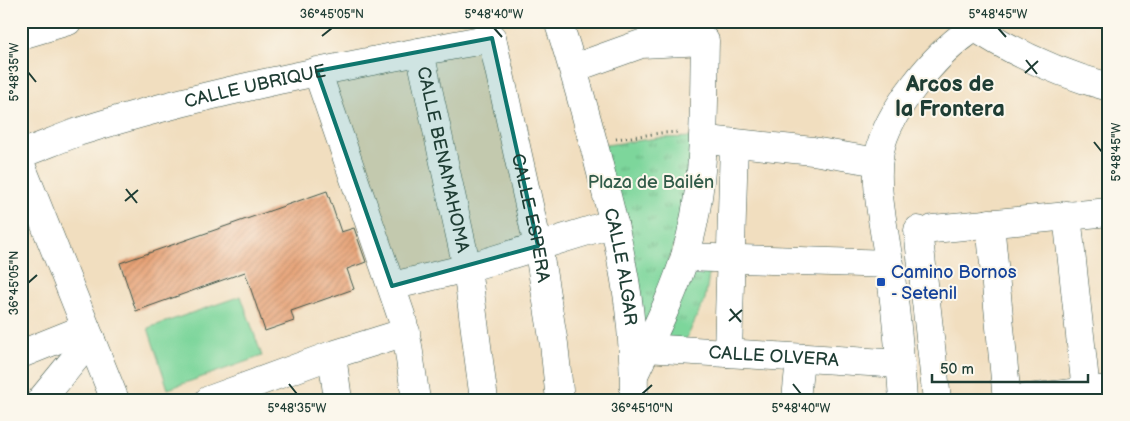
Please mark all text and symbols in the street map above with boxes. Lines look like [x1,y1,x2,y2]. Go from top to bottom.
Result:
text: 36°45'05"N [300,7,364,22]
text: 5°48'40"W [464,7,524,22]
text: 5°48'45"W [969,7,1027,22]
text: 5°48'35"W [7,42,22,101]
street label: CALLE UBRIQUE [182,60,328,113]
street label: CALLE BENAMAHOMA [412,65,473,255]
district label: Arcos de la Frontera [895,71,1005,123]
text: 5°48'45"W [1109,123,1124,181]
street label: CALLE ESPERA [507,152,554,284]
park label: Plaza de Bailén [588,172,714,193]
street label: CALLE ALGAR [599,206,641,327]
text: 36°45'05"N [7,251,22,315]
place label: Camino Bornos - Setenil [891,262,1017,304]
marker: Camino Bornos - Setenil [875,276,887,288]
street label: CALLE OLVERA [708,342,840,371]
scale bar [932,351,1089,383]
text: 50 m [940,360,974,379]
text: 5°48'35"W [268,401,327,416]
text: 36°45'10"N [611,401,673,416]
text: 5°48'40"W [771,401,831,416]

